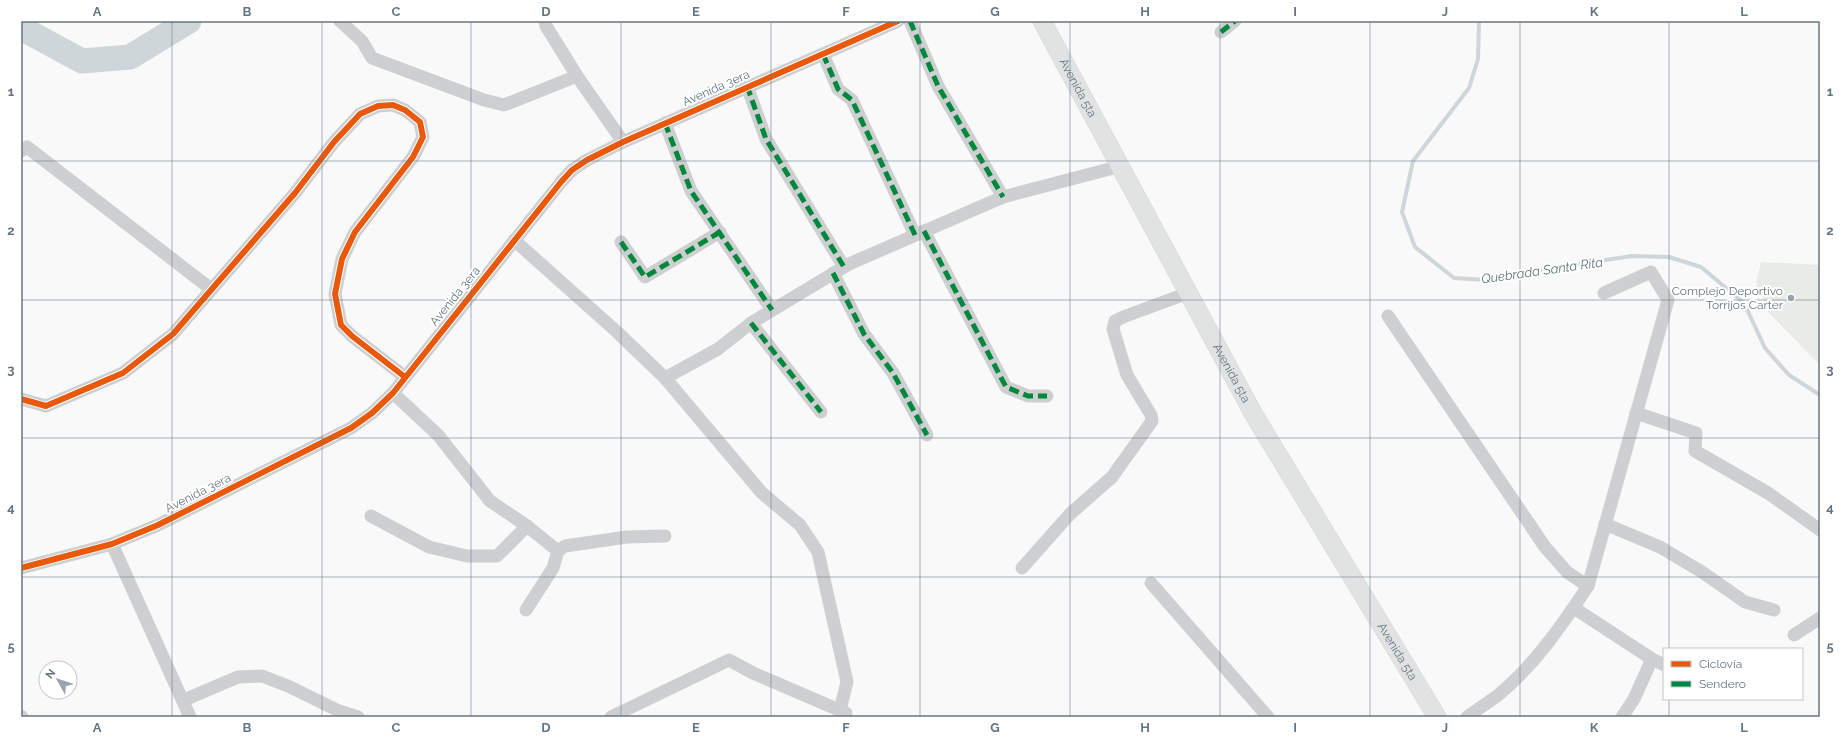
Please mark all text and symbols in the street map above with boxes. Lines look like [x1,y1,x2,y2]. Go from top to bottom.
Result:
text: A [93,4,102,19]
text: B [243,4,252,19]
text: C [392,4,401,19]
text: D [541,4,551,19]
text: E [692,4,700,19]
text: F [842,4,850,19]
text: G [990,4,1000,19]
text: H [1140,4,1150,19]
text: I [1293,4,1297,19]
text: J [1442,4,1448,19]
text: K [1590,4,1599,19]
text: L [1740,4,1748,19]
street label: Avenida 5ta [1056,56,1100,120]
street label: Avenida 3era [680,67,752,109]
text: 1 [8,84,15,99]
text: 1 [1827,84,1834,99]
text: 2 [7,223,15,238]
text: 2 [1826,223,1834,238]
water label: Quebrada Santa Rita [1480,255,1604,286]
street label: Avenida 3era [427,264,483,328]
place label: Complejo Deportivo Torrijos Carter [1672,284,1784,312]
marker: Complejo Deportivo Torrijos Carter [1786,293,1796,303]
street label: Avenida 5ta [1210,341,1253,405]
text: 3 [7,362,15,377]
text: 3 [1826,362,1834,377]
street label: Avenida 3era [163,470,233,516]
text: 4 [7,500,15,515]
text: 4 [1826,500,1834,515]
street label: Avenida 5ta [1375,620,1420,683]
text: 5 [7,639,15,654]
text: 5 [1826,639,1834,654]
legend [1663,648,1803,700]
text: Ciclovía [1699,657,1742,671]
north arrow [38,660,78,700]
text: N [43,667,58,681]
text: Sendero [1699,677,1746,691]
text: A [93,720,102,735]
text: B [243,720,252,735]
text: C [392,720,401,735]
text: D [541,720,551,735]
text: E [692,720,700,735]
text: F [842,720,850,735]
text: G [990,720,1000,735]
text: H [1140,720,1150,735]
text: I [1293,720,1297,735]
text: J [1442,720,1448,735]
text: K [1590,720,1599,735]
text: L [1740,720,1748,735]

